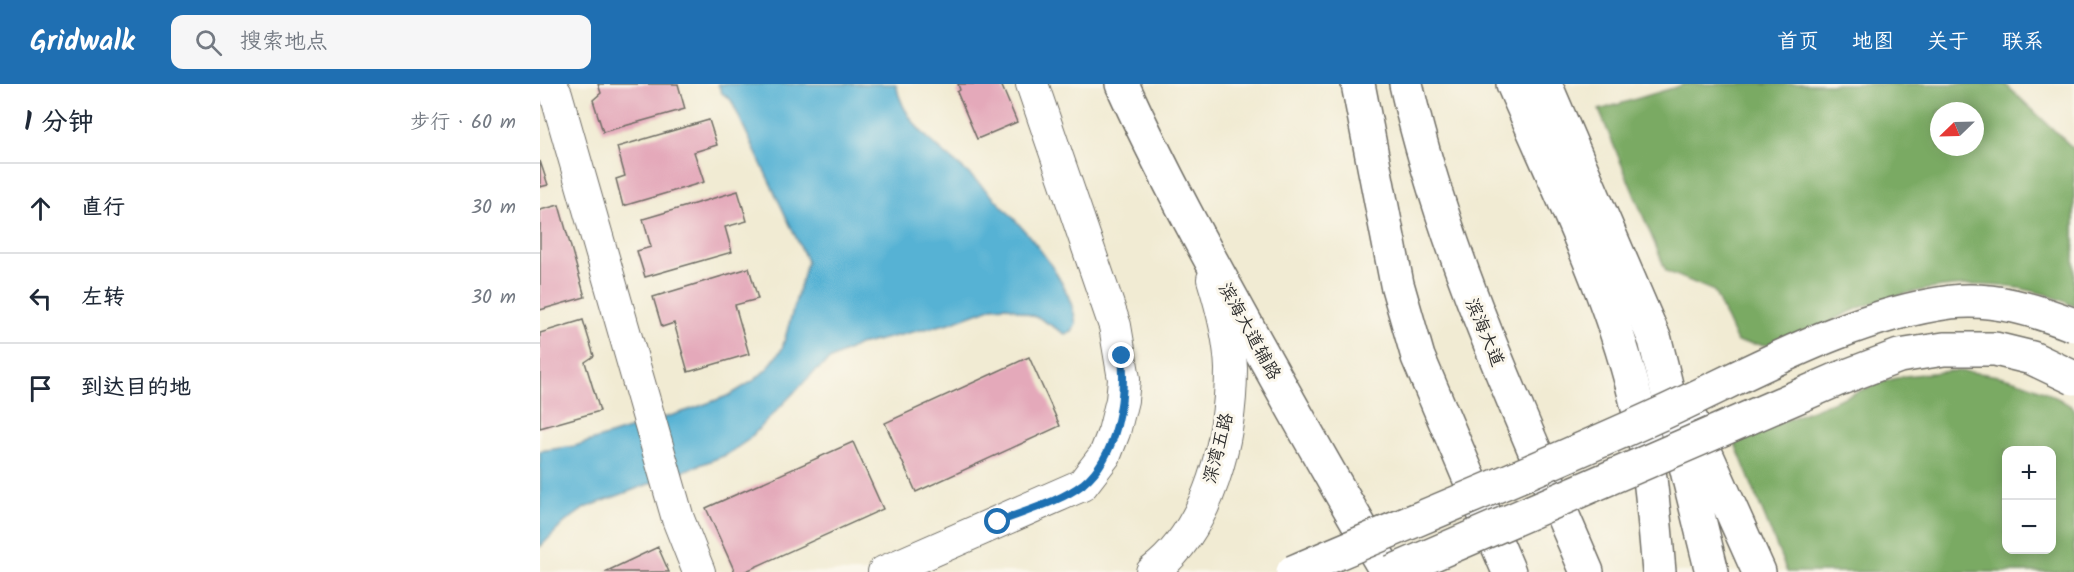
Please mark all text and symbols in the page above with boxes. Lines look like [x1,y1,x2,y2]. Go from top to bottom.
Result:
search box [171,15,591,69]
text: Gridwalk [30,20,135,65]
text: 搜索地点 [240,25,328,60]
icon: search [192,26,225,59]
text: 首页 [1777,26,1819,59]
text: 地图 [1852,26,1894,59]
text: 关于 [1927,26,1969,59]
text: 联系 [2002,26,2044,59]
text: 1 分钟 [24,102,94,144]
north arrow [1930,102,1984,156]
text: 步行 · 60 m [410,107,516,139]
text: 直行 [81,191,125,226]
icon: ahead [24,192,57,225]
text: 30 m [471,192,516,224]
street label: 滨海大道辅路 [1210,277,1288,386]
text: 左转 [81,281,125,316]
icon: left [24,282,57,315]
text: 30 m [471,282,516,314]
street label: 滨海大道 [1456,294,1511,371]
route end [1108,342,1134,368]
text: 到达目的地 [81,371,191,406]
icon: arrive [24,372,57,405]
street label: 深湾五路 [1197,410,1242,487]
map controls [2002,446,2056,554]
button: + [2002,446,2056,500]
button: − [2002,500,2056,554]
route start [984,508,1010,534]

